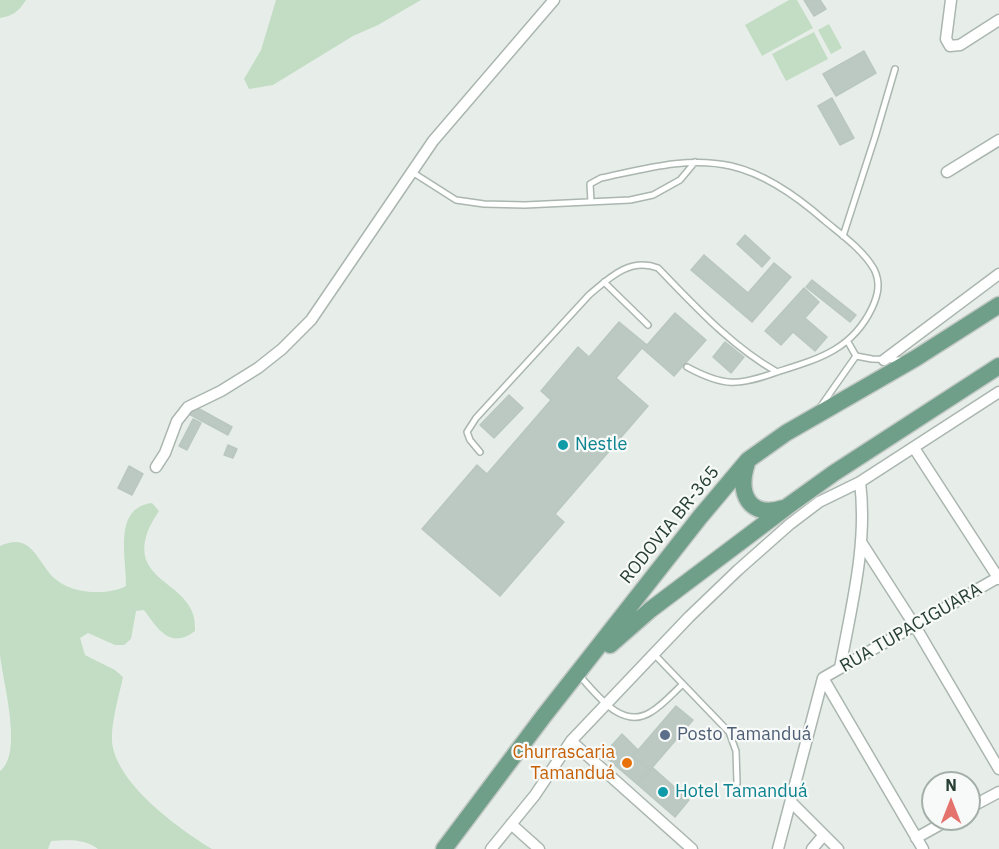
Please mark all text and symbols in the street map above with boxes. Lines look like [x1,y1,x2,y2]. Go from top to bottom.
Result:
place label: Nestle [575,434,627,456]
marker: Nestle [556,438,570,452]
street label: RODOVIA BR-365 [616,462,724,588]
street label: RUA TUPACIGUARA [836,579,986,677]
place label: Posto Tamanduá [677,724,811,746]
marker: Posto Tamanduá [658,728,672,742]
place label: Churrascaria Tamanduá [512,742,615,784]
marker: Churrascaria Tamanduá [620,756,634,770]
north arrow [921,771,981,831]
text: N [945,775,957,795]
place label: Hotel Tamanduá [675,781,808,803]
marker: Hotel Tamanduá [656,785,670,799]

